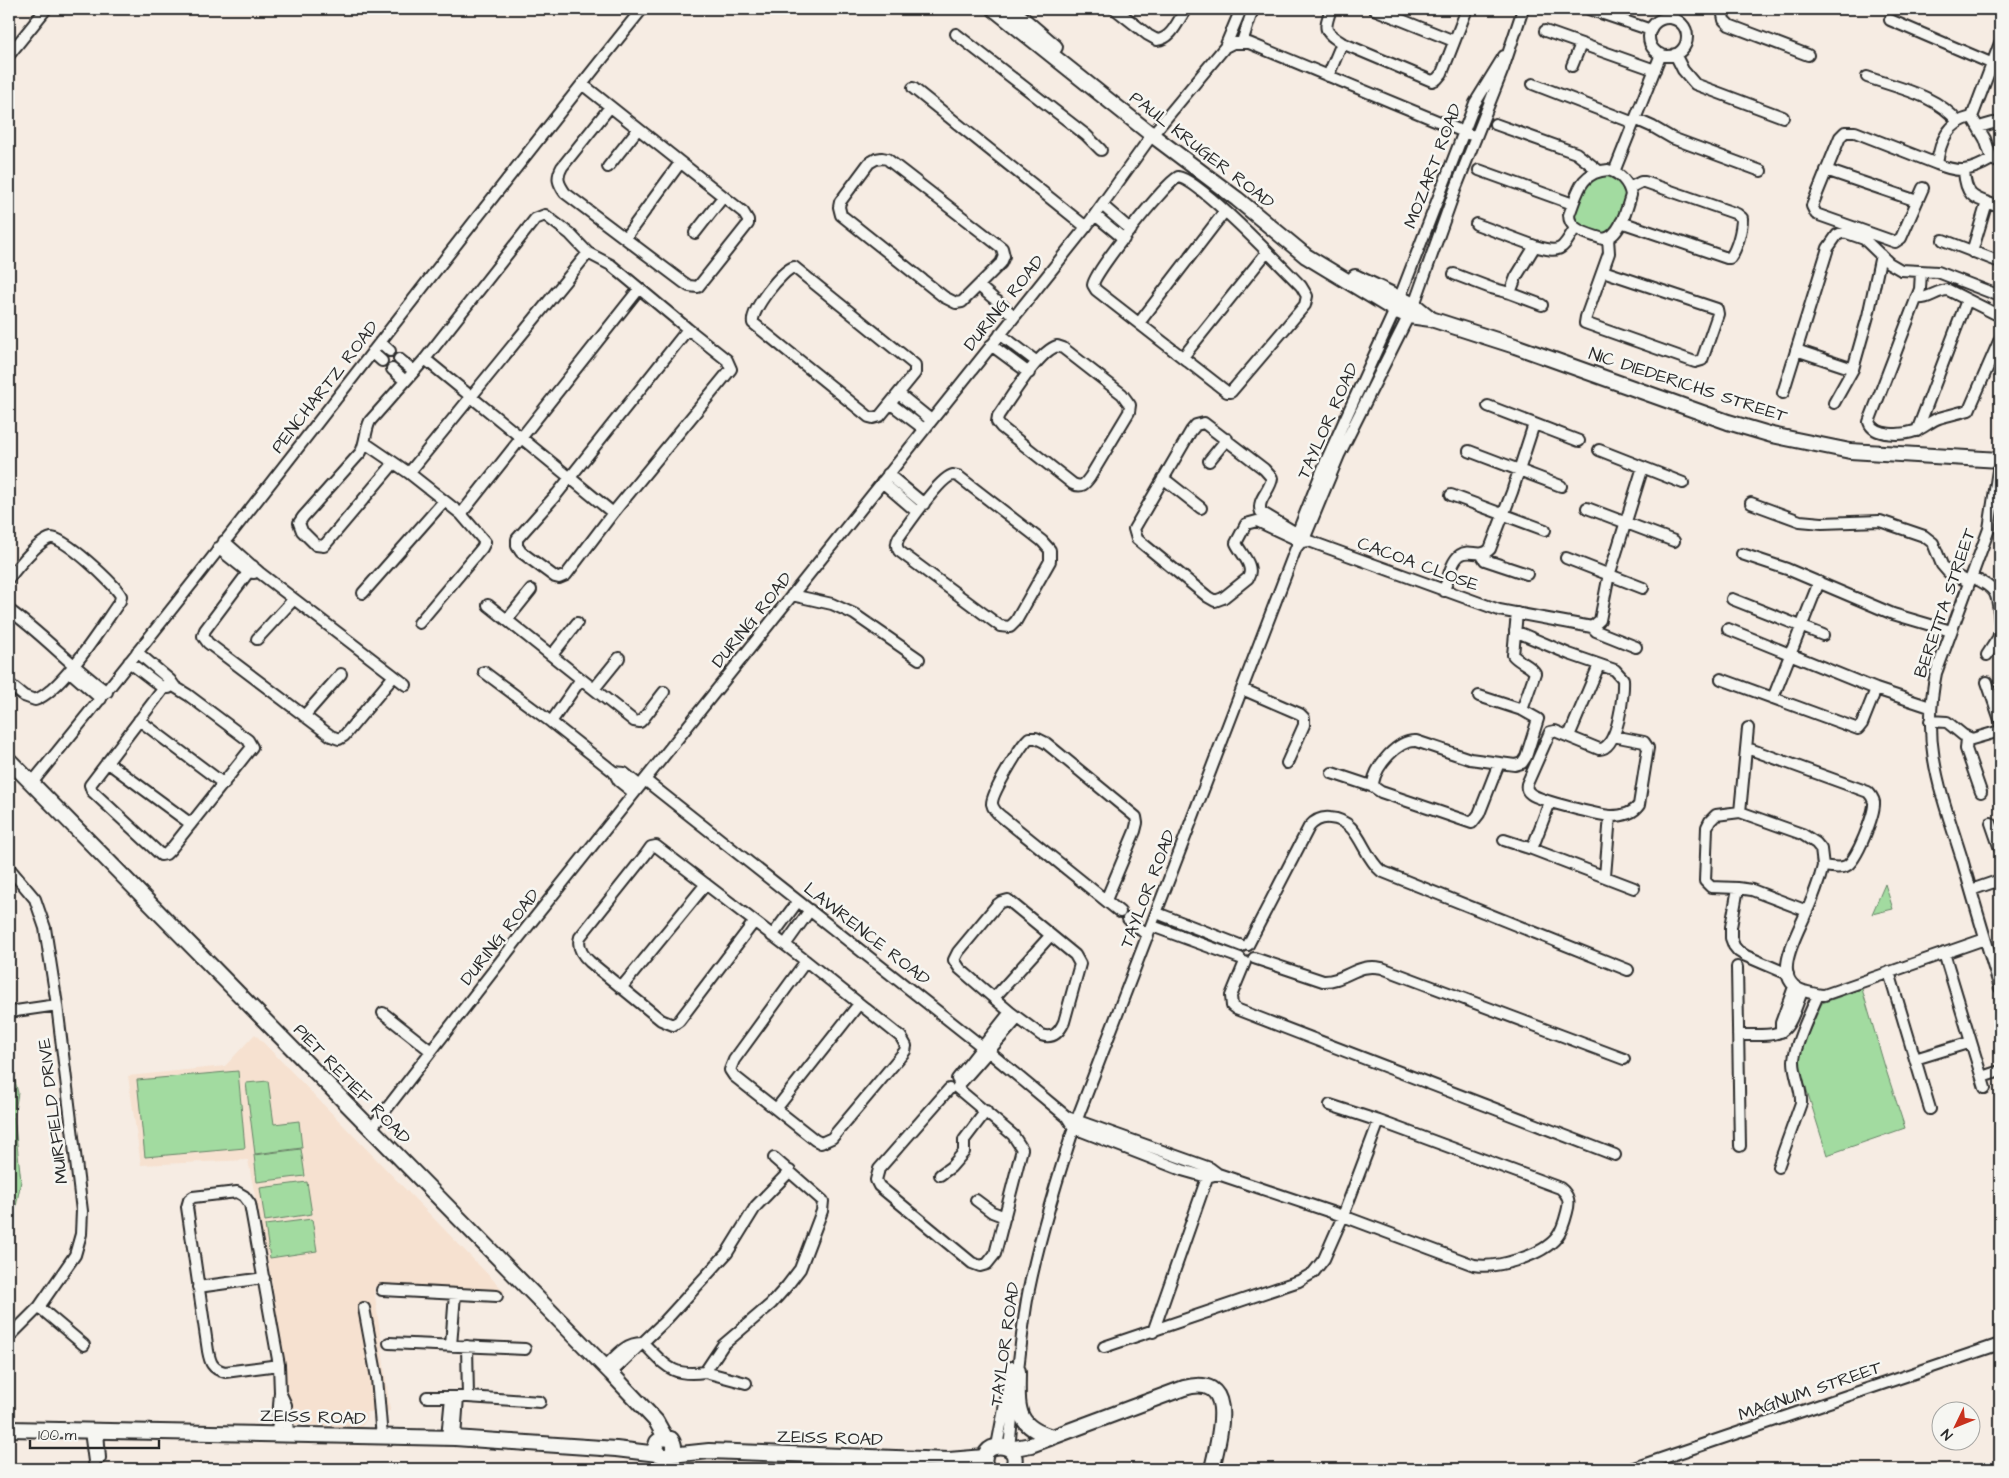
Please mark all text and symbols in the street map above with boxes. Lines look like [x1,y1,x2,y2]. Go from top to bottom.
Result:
street label: PAUL KRUGER ROAD [1124,85,1280,215]
street label: MOZART ROAD [1398,100,1468,232]
street label: DURING ROAD [958,250,1051,356]
street label: PENCHARTZ ROAD [265,315,385,459]
street label: NIC DIEDERICHS STREET [1585,341,1791,429]
street label: TAYLOR ROAD [1291,359,1365,483]
street label: BERETTA STREET [1908,524,1983,681]
street label: CACOA CLOSE [1354,530,1482,598]
street label: DURING ROAD [706,567,799,673]
street label: TAYLOR ROAD [1114,826,1182,952]
street label: LAWRENCE ROAD [798,877,936,992]
street label: DURING ROAD [454,883,546,991]
street label: PIET RETIEF ROAD [288,1018,416,1150]
street label: MUIRFIELD DRIVE [32,1036,74,1185]
street label: TAYLOR ROAD [984,1280,1026,1408]
street label: MAGNUM STREET [1735,1354,1886,1427]
north arrow [1932,1400,1982,1450]
street label: ZEISS ROAD [260,1403,367,1431]
scale bar [30,1418,159,1450]
street label: ZEISS ROAD [777,1424,884,1452]
text: N [1937,1424,1958,1444]
text: 100 m [38,1425,77,1446]

